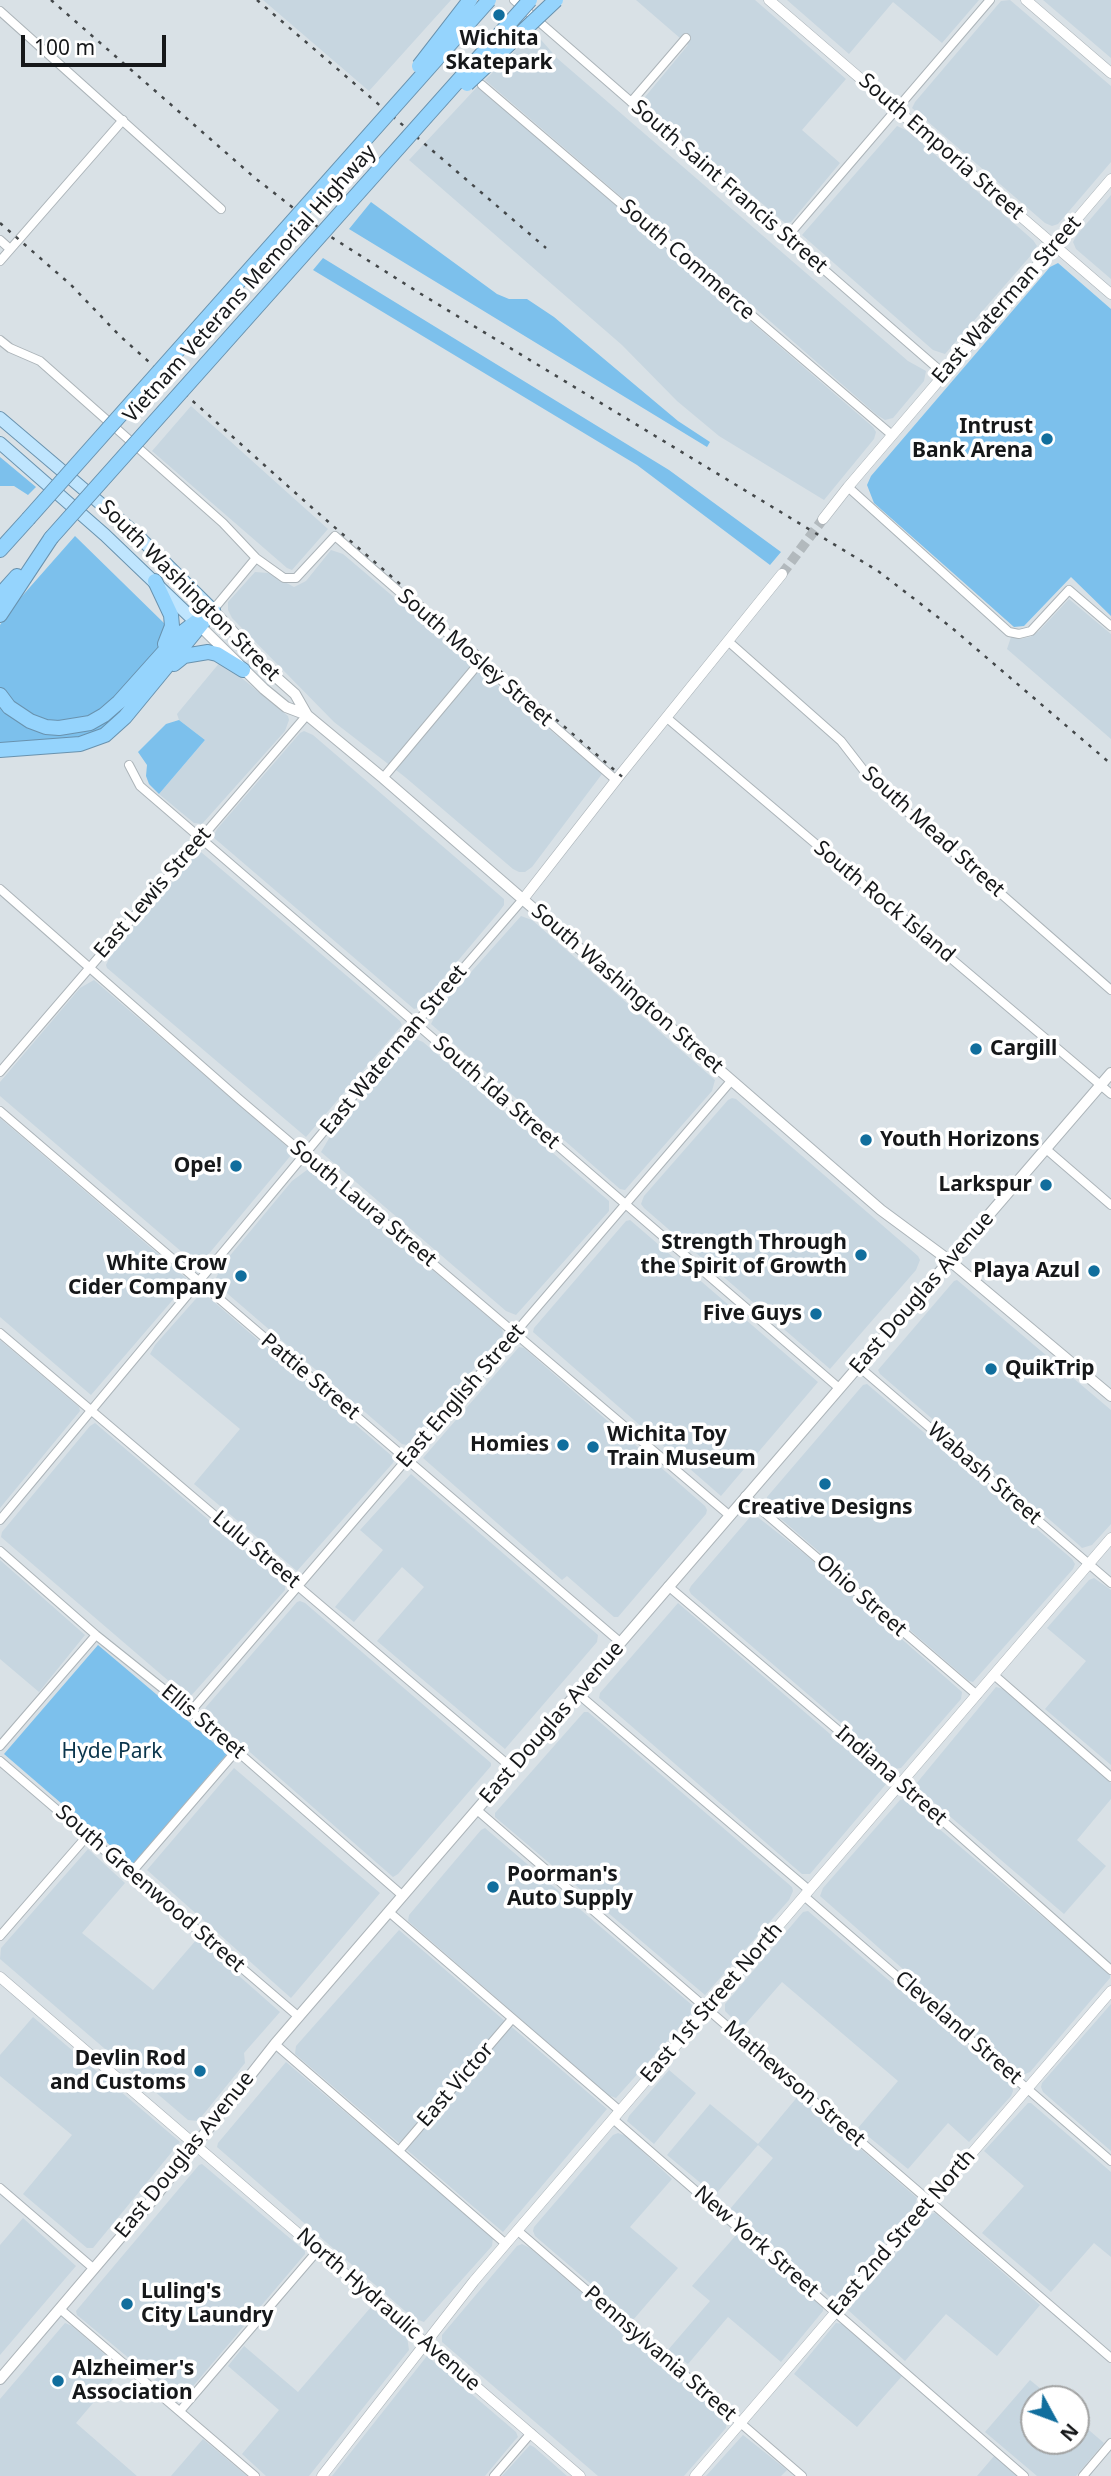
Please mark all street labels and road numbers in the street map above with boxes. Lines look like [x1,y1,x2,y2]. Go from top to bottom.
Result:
street label: South Emporia Street [853,69,1029,225]
street label: South Saint Francis Street [626,95,832,279]
street label: Vietnam Veterans Memorial Highway [118,140,382,428]
street label: South Commerce [614,195,760,325]
street label: East Waterman Street [927,211,1087,389]
street label: South Washington Street [93,495,285,687]
street label: South Mosley Street [393,584,557,732]
street label: South Mead Street [857,761,1009,903]
street label: East Lewis Street [89,822,217,964]
street label: South Rock Island [808,836,960,968]
street label: South Washington Street [526,899,728,1079]
street label: East Waterman Street [316,960,472,1140]
street label: South Ida Street [428,1031,564,1155]
street label: South Laura Street [285,1135,441,1273]
street label: East Douglas Avenue [845,1207,999,1379]
street label: East English Street [392,1319,530,1473]
street label: Pattie Street [256,1328,364,1426]
street label: Wabash Street [922,1418,1046,1530]
street label: Lulu Street [207,1506,305,1594]
street label: Ohio Street [811,1550,911,1642]
street label: East Douglas Avenue [475,1637,629,1809]
street label: Ellis Street [156,1680,250,1764]
street label: Indiana Street [830,1721,952,1831]
street label: South Greenwood Street [50,1800,250,1978]
street label: East 1st Street North [636,1918,788,2088]
street label: Cleveland Street [889,1966,1027,2090]
street label: Mathewson Street [718,2016,870,2152]
street label: East Victor [413,2038,499,2132]
street label: East Douglas Avenue [110,2067,260,2243]
street label: East 2nd Street North [823,2145,981,2321]
street label: New York Street [689,2181,823,2303]
street label: North Hydraulic Avenue [291,2223,485,2397]
street label: Pennsylvania Street [579,2281,741,2427]

